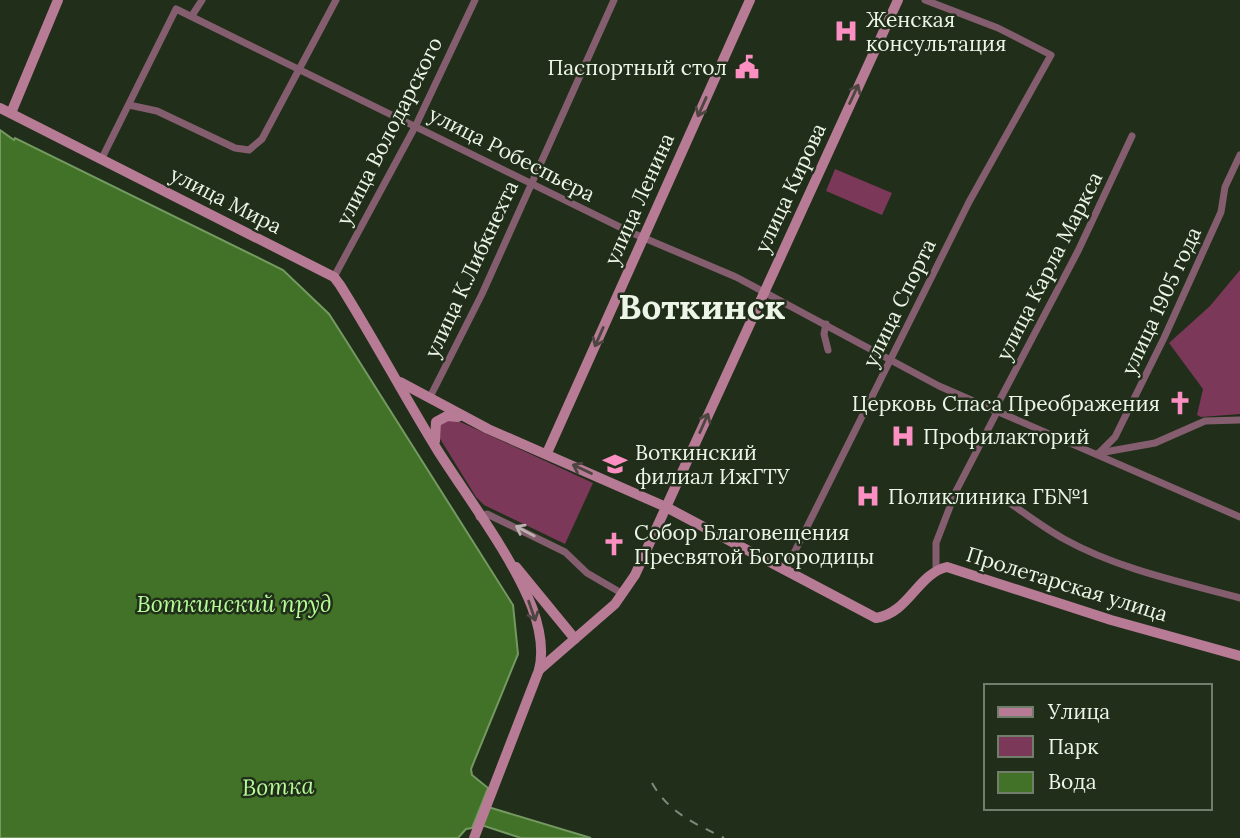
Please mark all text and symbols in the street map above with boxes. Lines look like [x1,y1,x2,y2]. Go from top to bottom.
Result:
place label: Женская консультация [866,6,1006,57]
hospital icon: Женская консультация [832,17,860,45]
street label: улица Володарского [330,32,448,230]
public building icon: Паспортный стол [733,53,761,81]
place label: Паспортный стол [547,54,727,81]
one-way arrow [848,84,861,106]
one-way arrow [695,96,708,117]
street label: улица Робеспьера [424,100,600,208]
street label: улица Кирова [748,119,832,257]
street label: улица Ленина [598,129,680,269]
street label: улица Мира [166,160,287,240]
street label: улица Карла Маркса [990,167,1108,365]
street label: улица К.Либкнехта [418,176,524,362]
street label: улица 1905 года [1115,222,1207,379]
street label: улица Спорта [856,234,942,372]
district label: Воткинск [618,284,786,329]
one-way arrow [592,326,605,347]
church icon: Церковь Спаса Преображения [1166,389,1194,417]
place label: Церковь Спаса Преображения [852,390,1160,417]
one-way arrow [698,412,711,434]
hospital icon: Профилакторий [889,422,917,450]
place label: Профилакторий [923,423,1089,450]
place label: Воткинский филиал ИжГТУ [635,439,791,490]
school or university icon: Воткинский филиал ИжГТУ [601,450,629,478]
one-way arrow [572,462,593,475]
hospital icon: Поликлиника ГБ№1 [854,482,882,510]
place label: Поликлиника ГБ№1 [888,483,1089,510]
place label: Собор Благовещения Пресвятой Богородицы [634,519,874,570]
one-way arrow [515,524,536,537]
church icon: Собор Благовещения Пресвятой Богородицы [600,530,628,558]
street label: Пролетарская улица [963,541,1171,628]
water label: Воткинский пруд [137,589,331,618]
one-way arrow [527,600,539,622]
legend [984,684,1212,810]
text: Улица [1047,698,1110,725]
text: Парк [1048,733,1099,760]
text: Вода [1048,768,1097,795]
water label: Вотка [241,770,315,802]

